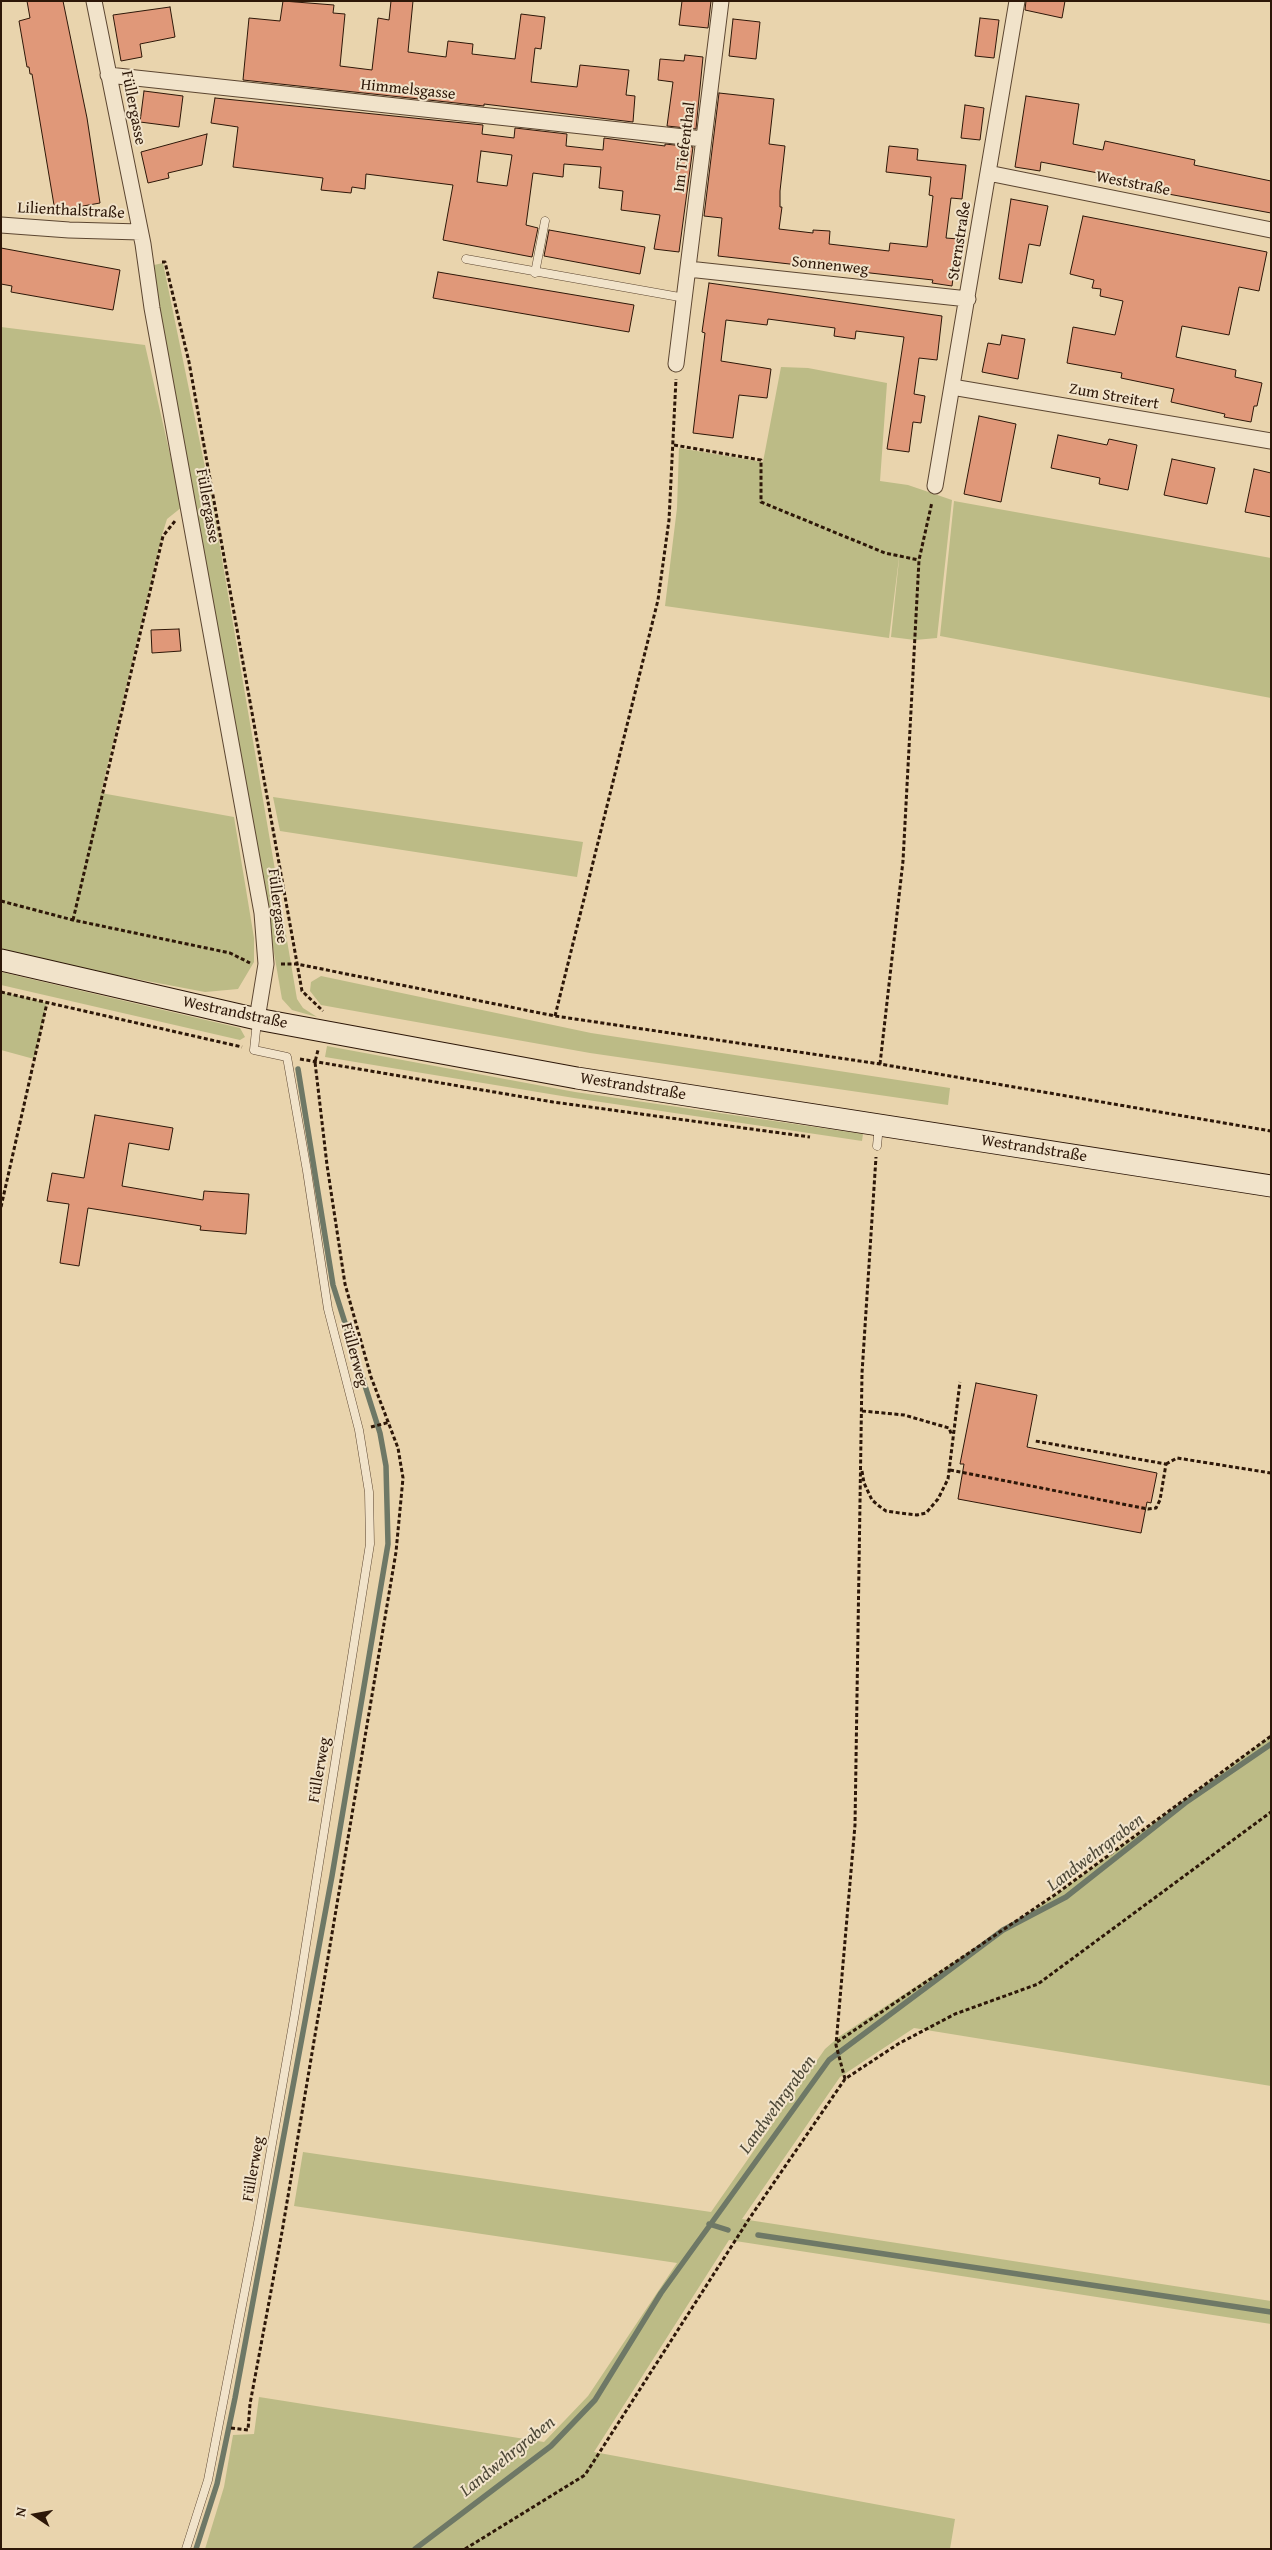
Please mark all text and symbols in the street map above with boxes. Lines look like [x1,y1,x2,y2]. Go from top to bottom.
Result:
street label: Füllergasse [116,69,150,147]
street label: Himmelsgasse [360,75,456,105]
street label: Im Tiefenthal [670,101,700,193]
street label: Weststraße [1094,167,1172,201]
street label: Lilienthalstraße [17,199,125,223]
street label: Sternstraße [944,200,976,282]
street label: Sonnenweg [791,252,869,280]
street label: Zum Streitert [1068,380,1160,414]
street label: Füllergasse [191,467,223,545]
street label: Füllergasse [263,867,291,945]
street label: Westrandstraße [181,992,289,1034]
street label: Westrandstraße [579,1069,687,1105]
street label: Westrandstraße [980,1131,1088,1167]
street label: Füllerweg [336,1321,372,1389]
street label: Füllerweg [305,1736,335,1804]
water label: Landwehrgraben [1043,1809,1149,1897]
water label: Landwehrgraben [735,2052,821,2158]
street label: Füllerweg [239,2135,269,2203]
water label: Landwehrgraben [456,2412,560,2502]
north arrow [10,2490,60,2540]
text: N [10,2505,31,2519]

